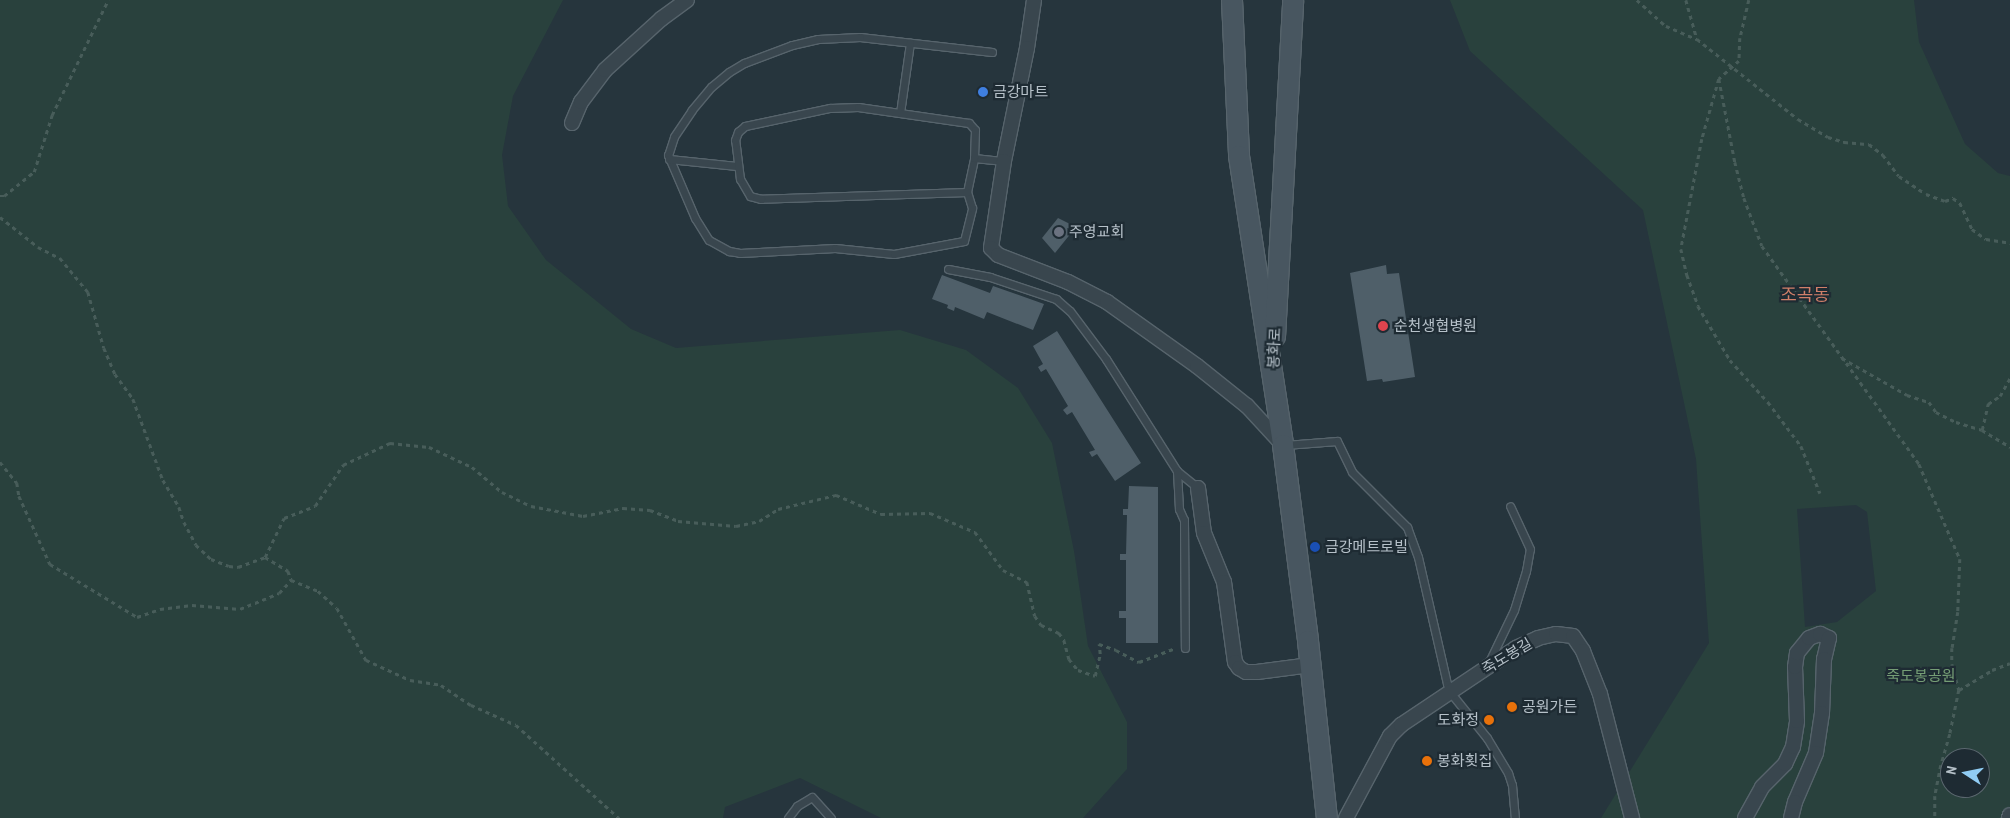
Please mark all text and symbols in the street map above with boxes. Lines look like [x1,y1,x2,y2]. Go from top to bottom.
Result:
place label: 금강마트 [993,83,1048,101]
marker: 금강마트 [977,86,989,98]
place label: 주영교회 [1069,223,1124,241]
marker: 주영교회 [1053,226,1065,238]
district label: 조곡동 [1780,284,1830,306]
place label: 순천생협병원 [1394,317,1477,335]
marker: 순천생협병원 [1376,319,1390,333]
street label: 봉화로 [1264,327,1284,369]
place label: 금강메트로빌 [1325,538,1408,556]
marker: 금강메트로빌 [1309,541,1321,553]
street label: 죽도봉길 [1479,634,1535,678]
park label: 죽도봉공원 [1887,667,1955,685]
place label: 공원가든 [1522,698,1577,716]
marker: 공원가든 [1506,701,1518,713]
place label: 도화정 [1438,711,1479,729]
marker: 도화정 [1483,714,1495,726]
north arrow [1940,748,1990,798]
place label: 봉화횟집 [1437,752,1492,770]
marker: 봉화횟집 [1421,755,1433,767]
text: N [1942,765,1961,776]

